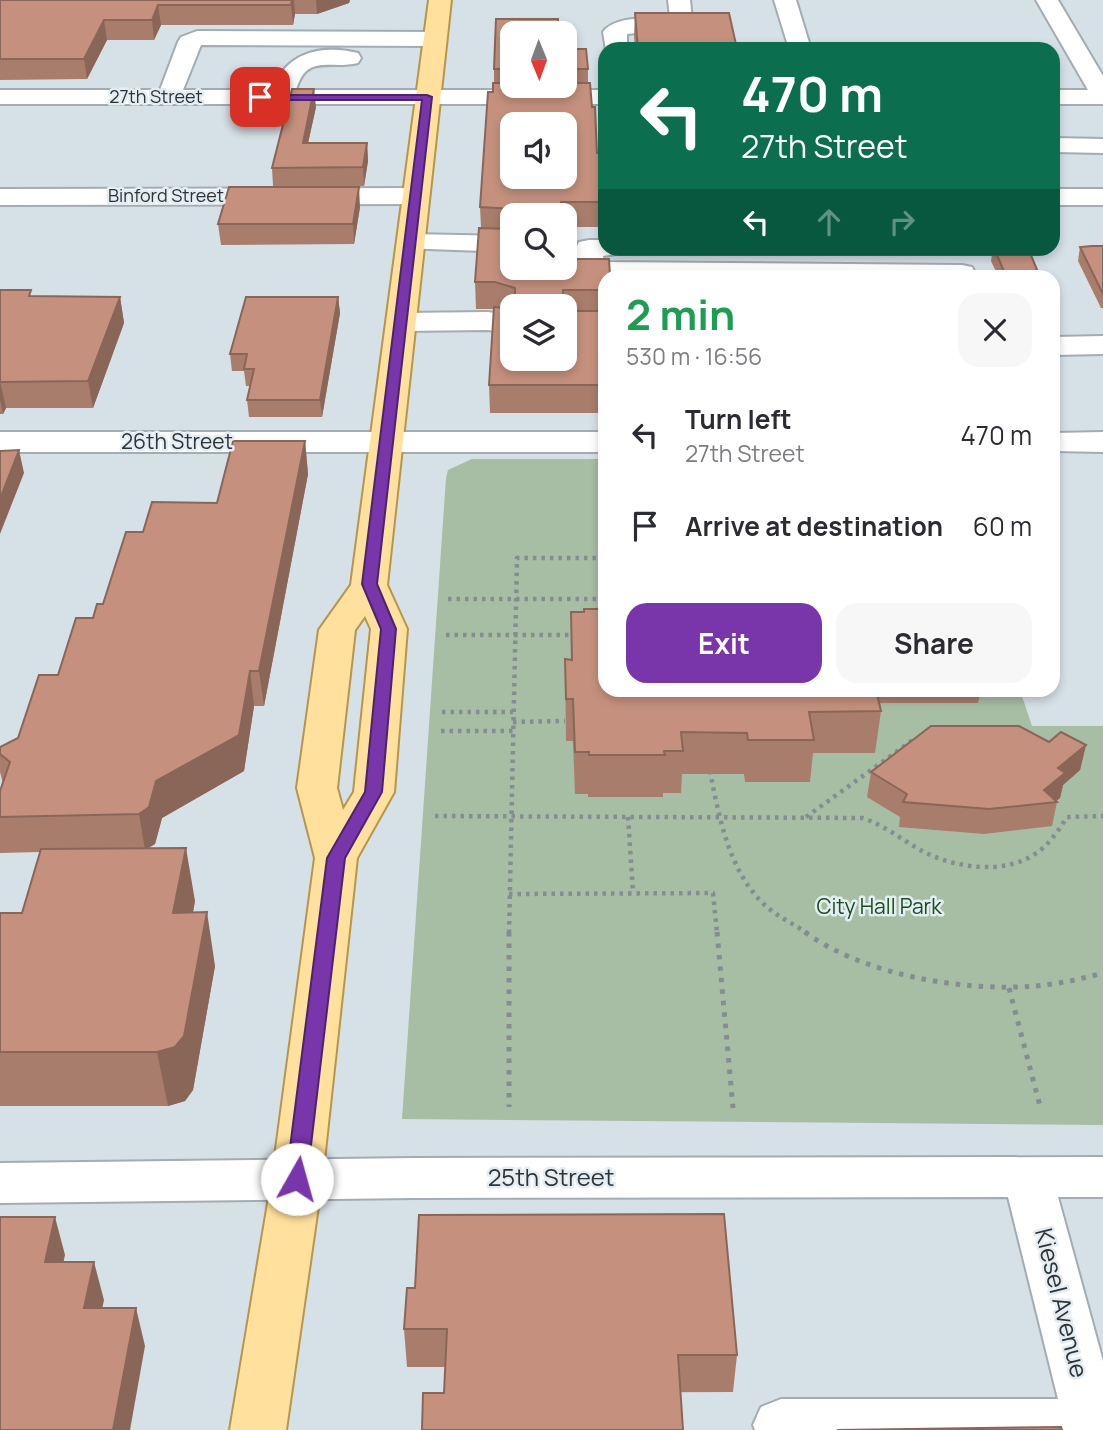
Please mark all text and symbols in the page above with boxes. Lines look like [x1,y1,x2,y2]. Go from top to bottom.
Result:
north arrow [500,21,578,98]
map controls [500,21,577,371]
text: 470 m [741,60,883,127]
pin [230,67,290,127]
icon: left [626,70,717,161]
icon: arrive [241,78,279,116]
street label: 27th Street [109,84,203,108]
button: sound [500,112,577,189]
text: 27th Street [741,124,908,168]
street label: Binford Street [108,183,224,207]
button: search [500,203,577,280]
icon: left [737,203,775,241]
icon: ahead [810,203,848,241]
icon: right [883,203,921,241]
text: 2 min [626,285,735,343]
button: close [958,293,1032,367]
button: layers [500,294,577,371]
text: 530 m · 16:56 [626,340,762,372]
text: Turn left [685,401,792,437]
icon: left [626,416,664,454]
text: 470 m [961,417,1032,453]
street label: 26th Street [121,427,233,455]
text: 27th Street [685,437,805,469]
icon: arrive [626,507,664,545]
text: Arrive at destination [685,508,943,544]
text: 60 m [973,508,1032,544]
button: Exit [626,603,822,683]
button: Share [836,603,1032,683]
park label: City Hall Park [816,892,942,920]
position arrow [260,1142,334,1216]
street label: 25th Street [488,1160,614,1193]
street label: Kiesel Avenue [1028,1224,1097,1381]

